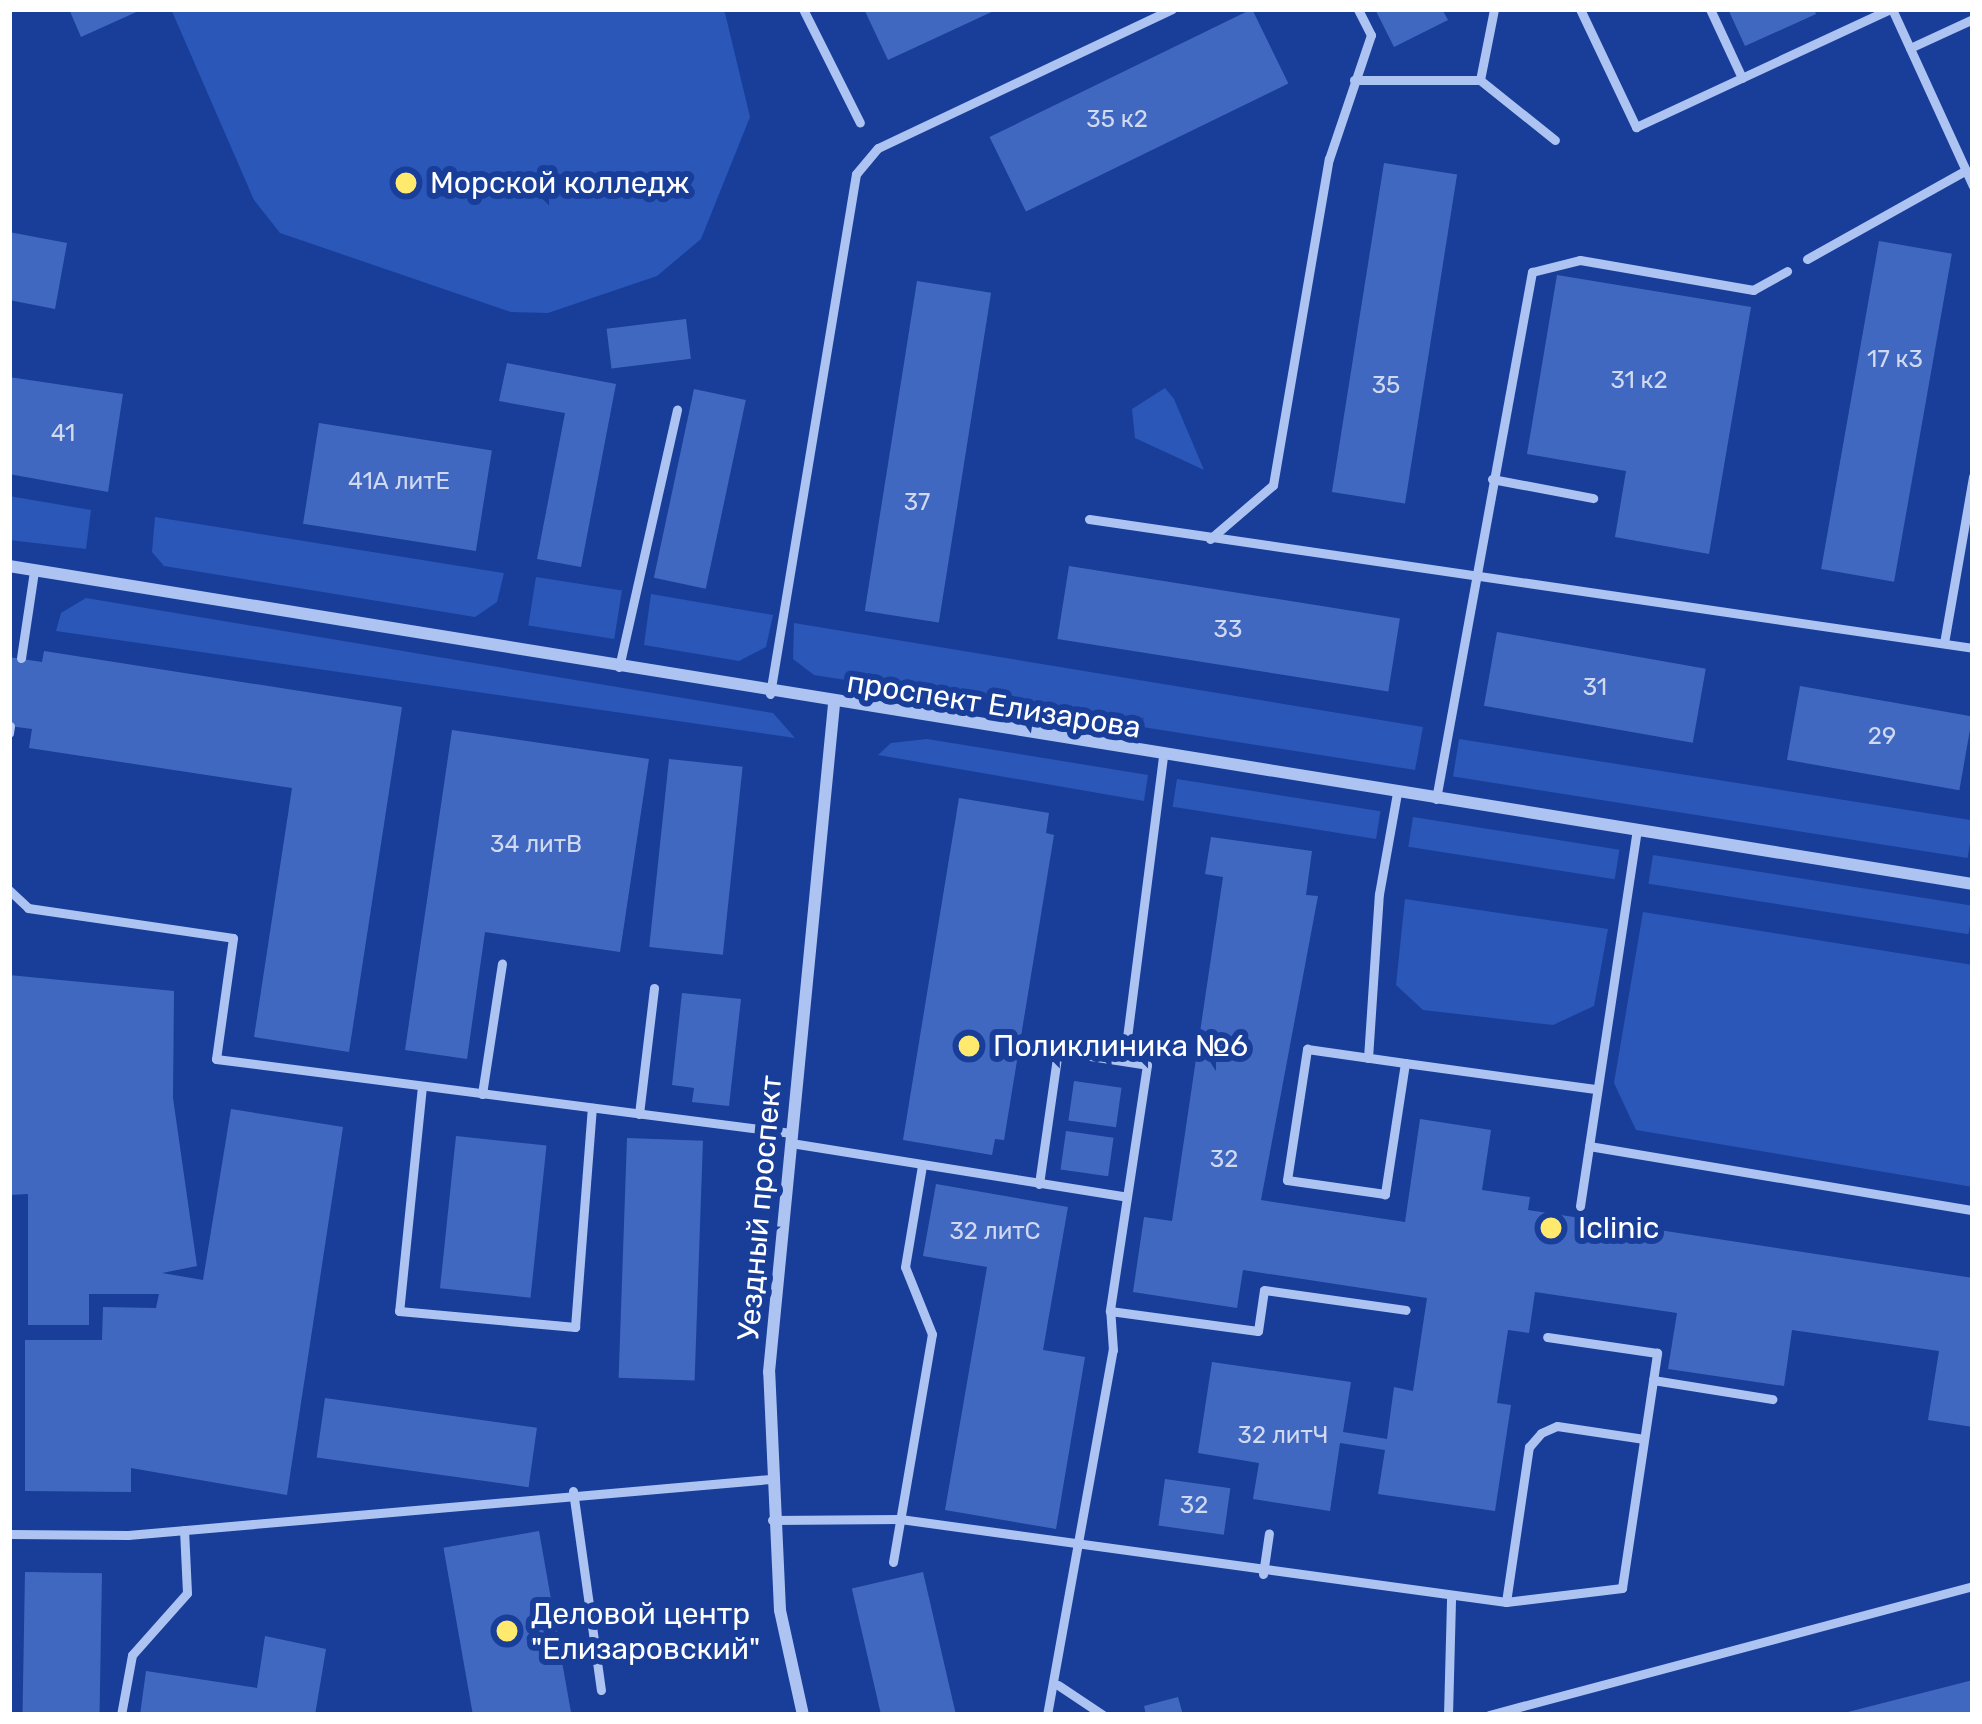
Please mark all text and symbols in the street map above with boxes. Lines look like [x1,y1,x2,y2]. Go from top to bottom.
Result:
house number: 35 к2 [1086,106,1148,134]
place label: Морской колледж [430,165,690,201]
marker: Морской колледж [393,170,419,196]
house number: 17 к3 [1867,346,1923,374]
house number: 31 к2 [1610,367,1668,395]
house number: 35 [1372,372,1400,400]
house number: 41 [51,420,75,448]
house number: 41А литЕ [348,468,450,496]
house number: 37 [904,489,930,517]
house number: 33 [1214,616,1242,644]
street label: проспект Елизарова [844,664,1144,746]
house number: 31 [1583,674,1607,702]
house number: 29 [1868,723,1896,751]
house number: 34 литВ [490,831,582,859]
place label: Поликлиника №6 [993,1028,1248,1064]
marker: Поликлиника №6 [956,1033,982,1059]
street label: Уездный проспект [730,1074,790,1342]
house number: 32 [1210,1146,1238,1174]
place label: Iclinic [1578,1210,1659,1246]
marker: Iclinic [1535,1212,1567,1244]
house number: 32 литС [949,1218,1041,1246]
house number: 32 литЧ [1238,1422,1328,1450]
house number: 32 [1180,1492,1208,1520]
place label: Деловой центр "Елизаровский" [531,1596,760,1666]
marker: Деловой центр "Елизаровский" [494,1618,520,1644]

